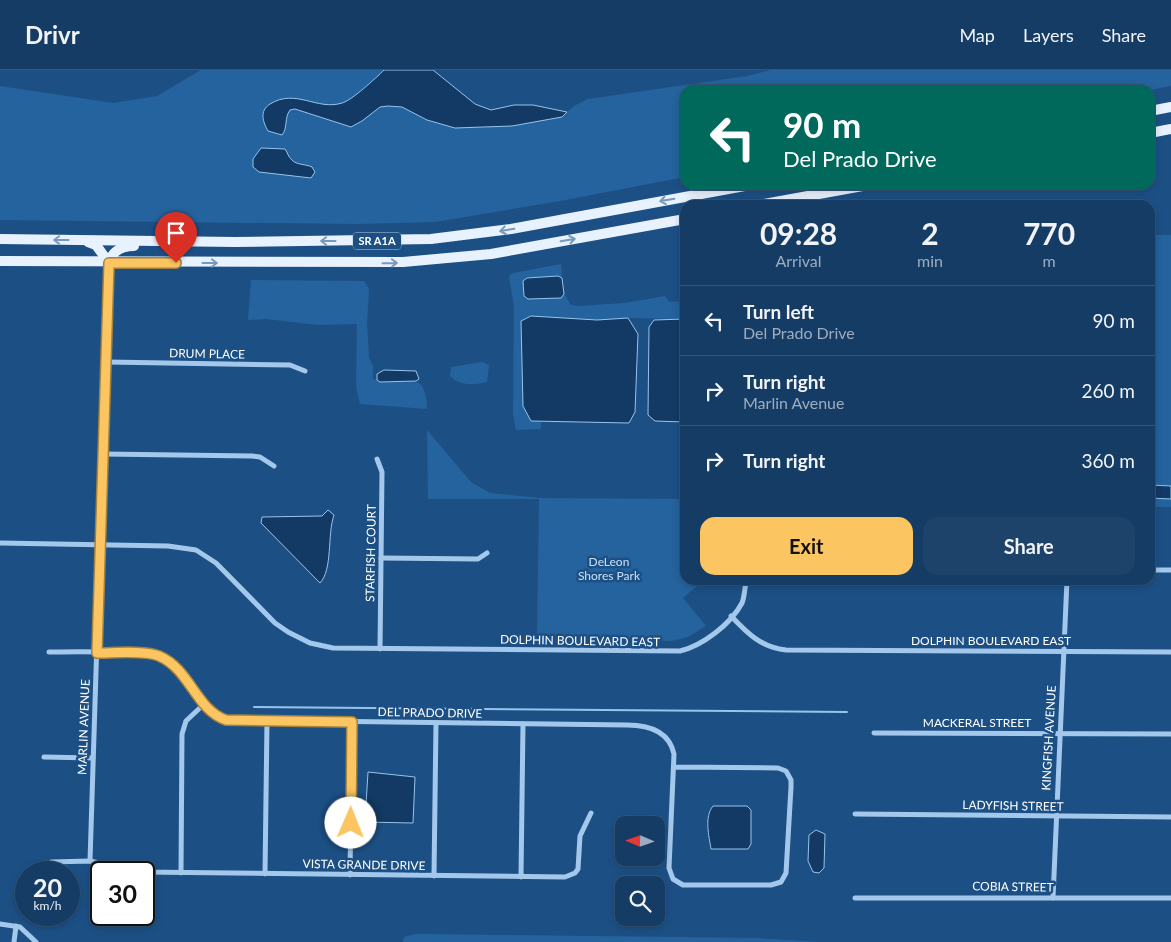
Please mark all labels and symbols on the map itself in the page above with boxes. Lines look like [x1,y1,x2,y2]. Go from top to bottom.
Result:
one-way arrow [660,196,676,206]
pin [155,212,197,263]
one-way arrow [500,225,516,235]
road number: SR A1A [353,232,401,250]
one-way arrow [53,235,69,245]
one-way arrow [560,235,576,244]
one-way arrow [320,237,336,246]
one-way arrow [202,258,218,268]
one-way arrow [382,258,398,267]
street label: DRUM PLACE [169,345,245,362]
street label: STARFISH COURT [362,504,379,602]
park label: DeLeon Shores Park [578,554,641,583]
street label: DOLPHIN BOULEVARD EAST [500,632,660,649]
street label: DOLPHIN BOULEVARD EAST [911,633,1071,648]
street label: MARLIN AVENUE [74,679,93,775]
street label: KINGFISH AVENUE [1038,685,1059,791]
street label: DEL PRADO DRIVE [378,704,483,721]
street label: MACKERAL STREET [923,715,1031,730]
position arrow [324,796,376,848]
street label: LADYFISH STREET [962,797,1064,814]
north arrow [615,816,665,866]
street label: VISTA GRANDE DRIVE [302,856,426,873]
speed limit sign: 30 [90,861,155,926]
street label: COBIA STREET [972,878,1054,895]

